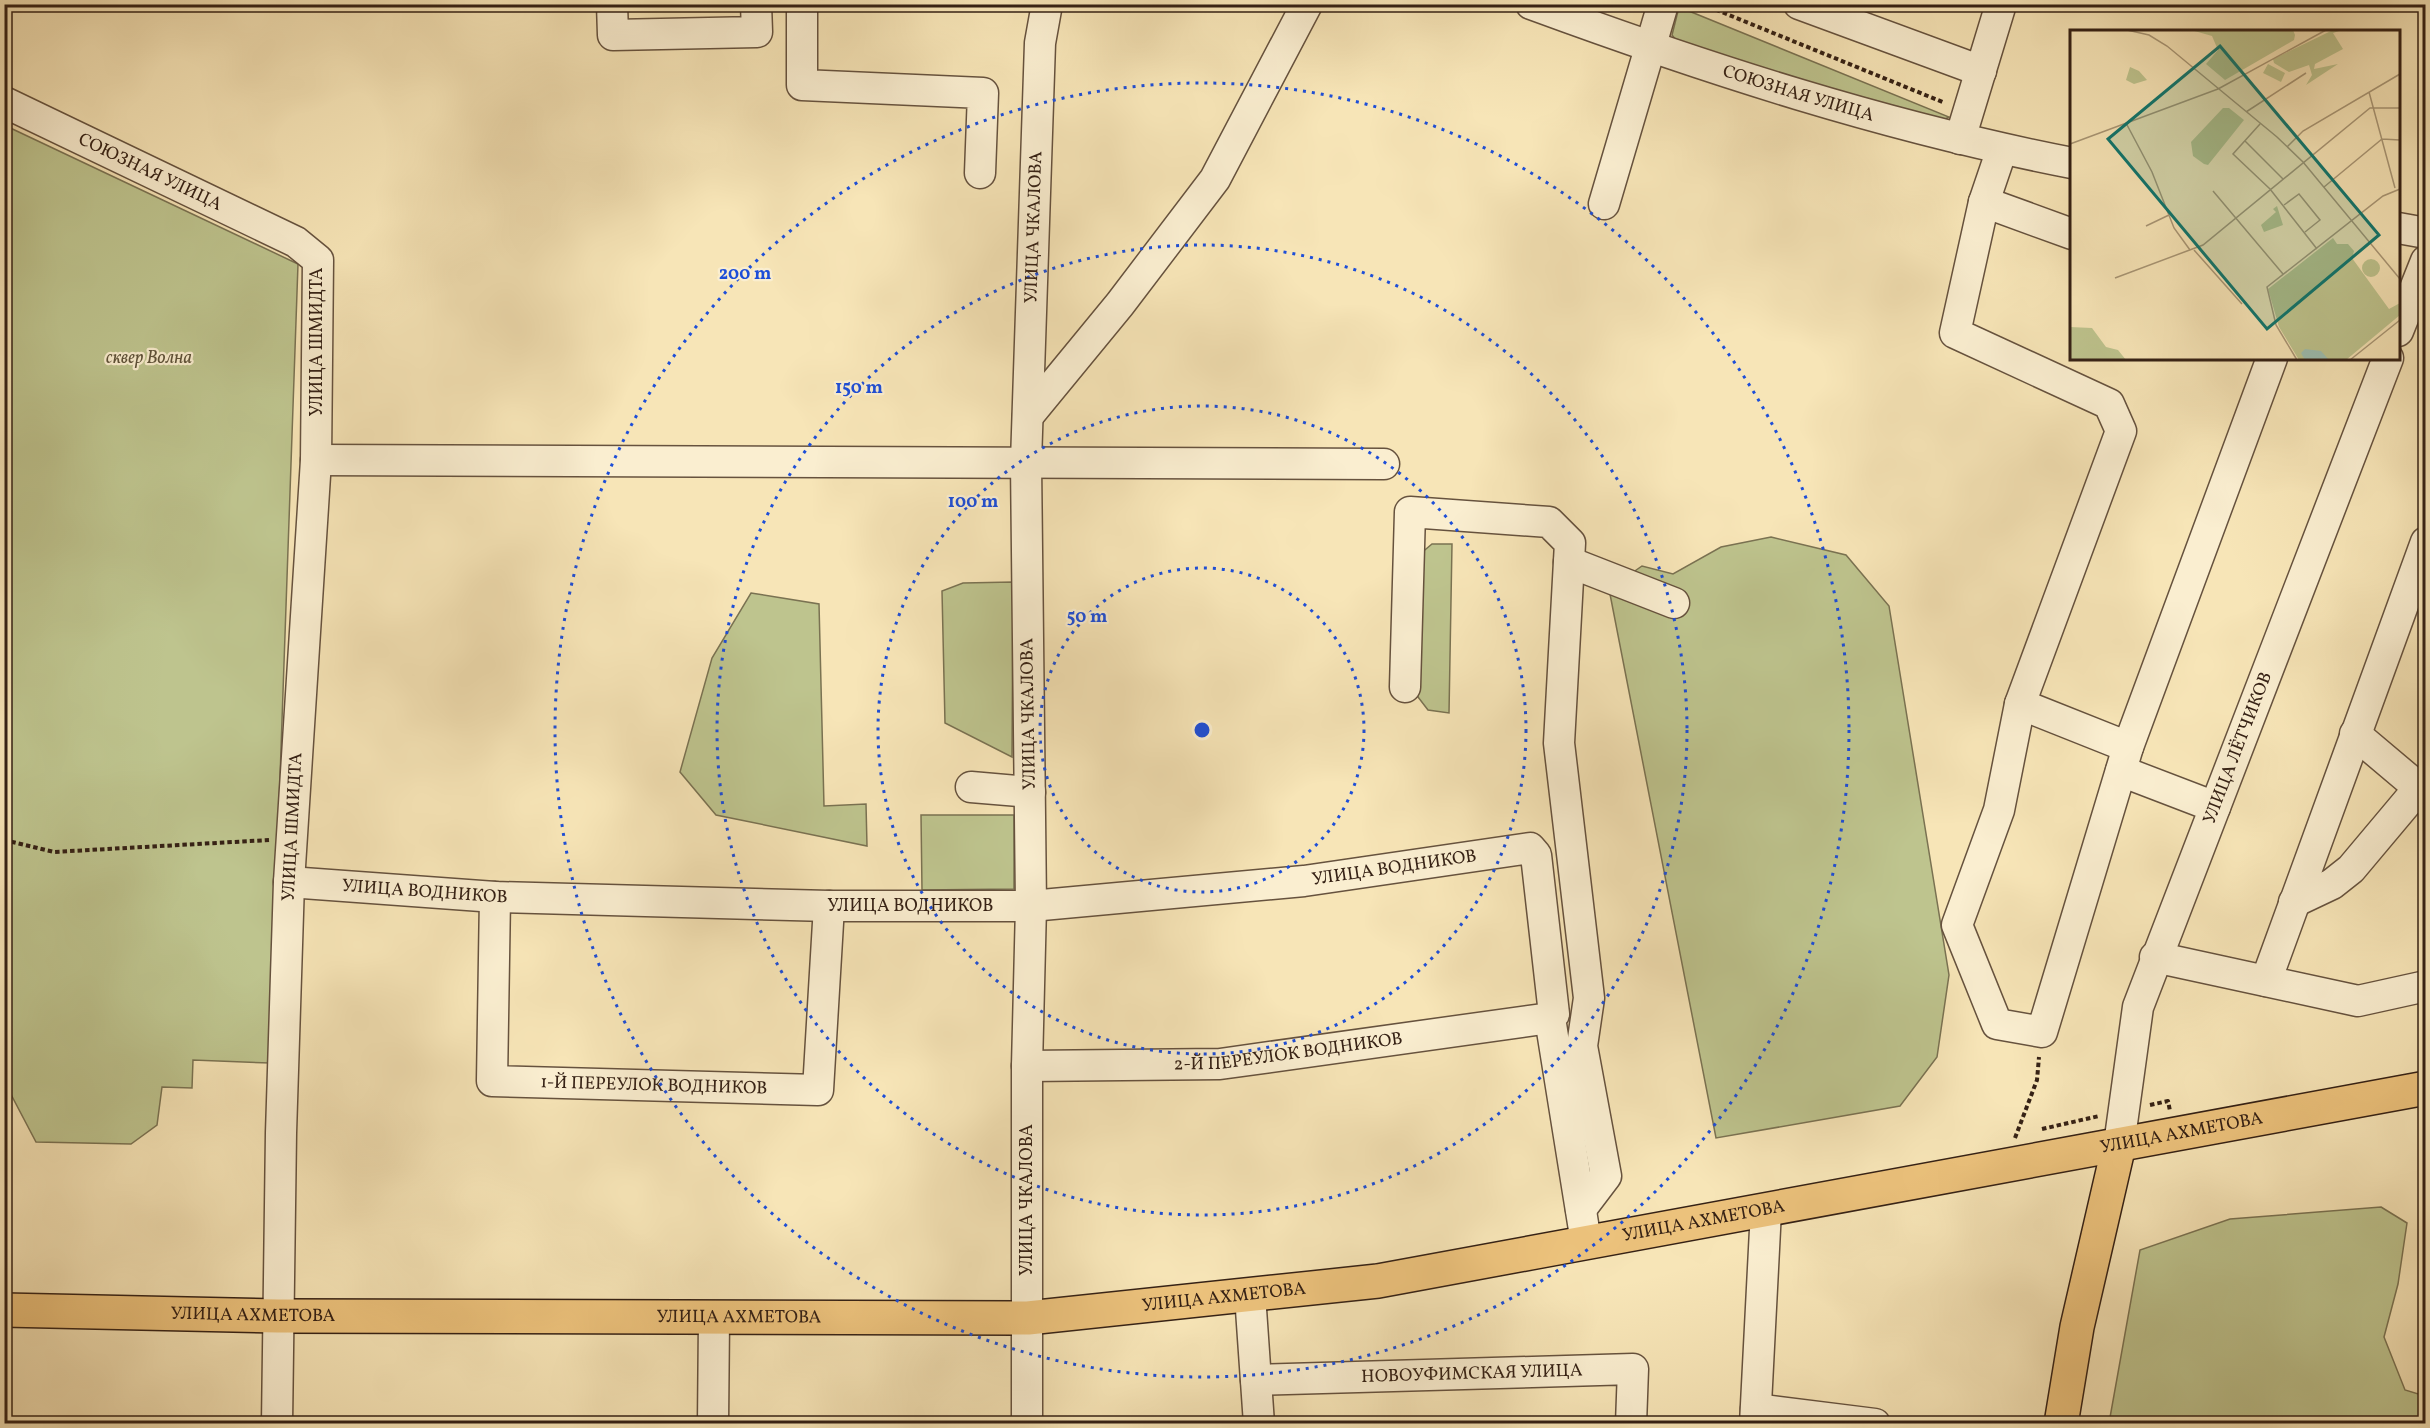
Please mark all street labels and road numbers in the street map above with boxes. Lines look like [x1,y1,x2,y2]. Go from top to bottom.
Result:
street label: СОЮЗНАЯ УЛИЦА [1719,59,1877,128]
street label: СОЮЗНАЯ УЛИЦА [74,127,226,217]
street label: УЛИЦА ЧКАЛОВА [1019,150,1049,304]
street label: УЛИЦА ШМИДТА [305,267,330,416]
street label: УЛИЦА ЧКАЛОВА [1015,637,1043,790]
street label: УЛИЦА ЛЁТЧИКОВ [2197,668,2278,828]
street label: УЛИЦА ШМИДТА [277,752,309,902]
street label: УЛИЦА ВОДНИКОВ [1310,843,1478,892]
street label: УЛИЦА ВОДНИКОВ [341,873,508,910]
street label: УЛИЦА ВОДНИКОВ [827,894,993,919]
street label: 2-Й ПЕРЕУЛОК ВОДНИКОВ [1174,1026,1404,1077]
street label: 1-Й ПЕРЕУЛОК ВОДНИКОВ [540,1070,768,1101]
street label: УЛИЦА АХМЕТОВА [2098,1106,2265,1160]
street label: УЛИЦА ЧКАЛОВА [1015,1124,1040,1276]
street label: УЛИЦА АХМЕТОВА [1620,1194,1787,1248]
street label: УЛИЦА АХМЕТОВА [1141,1276,1307,1318]
street label: УЛИЦА АХМЕТОВА [170,1301,336,1329]
street label: УЛИЦА АХМЕТОВА [657,1305,822,1330]
street label: НОВОУФИМСКАЯ УЛИЦА [1361,1358,1583,1389]

